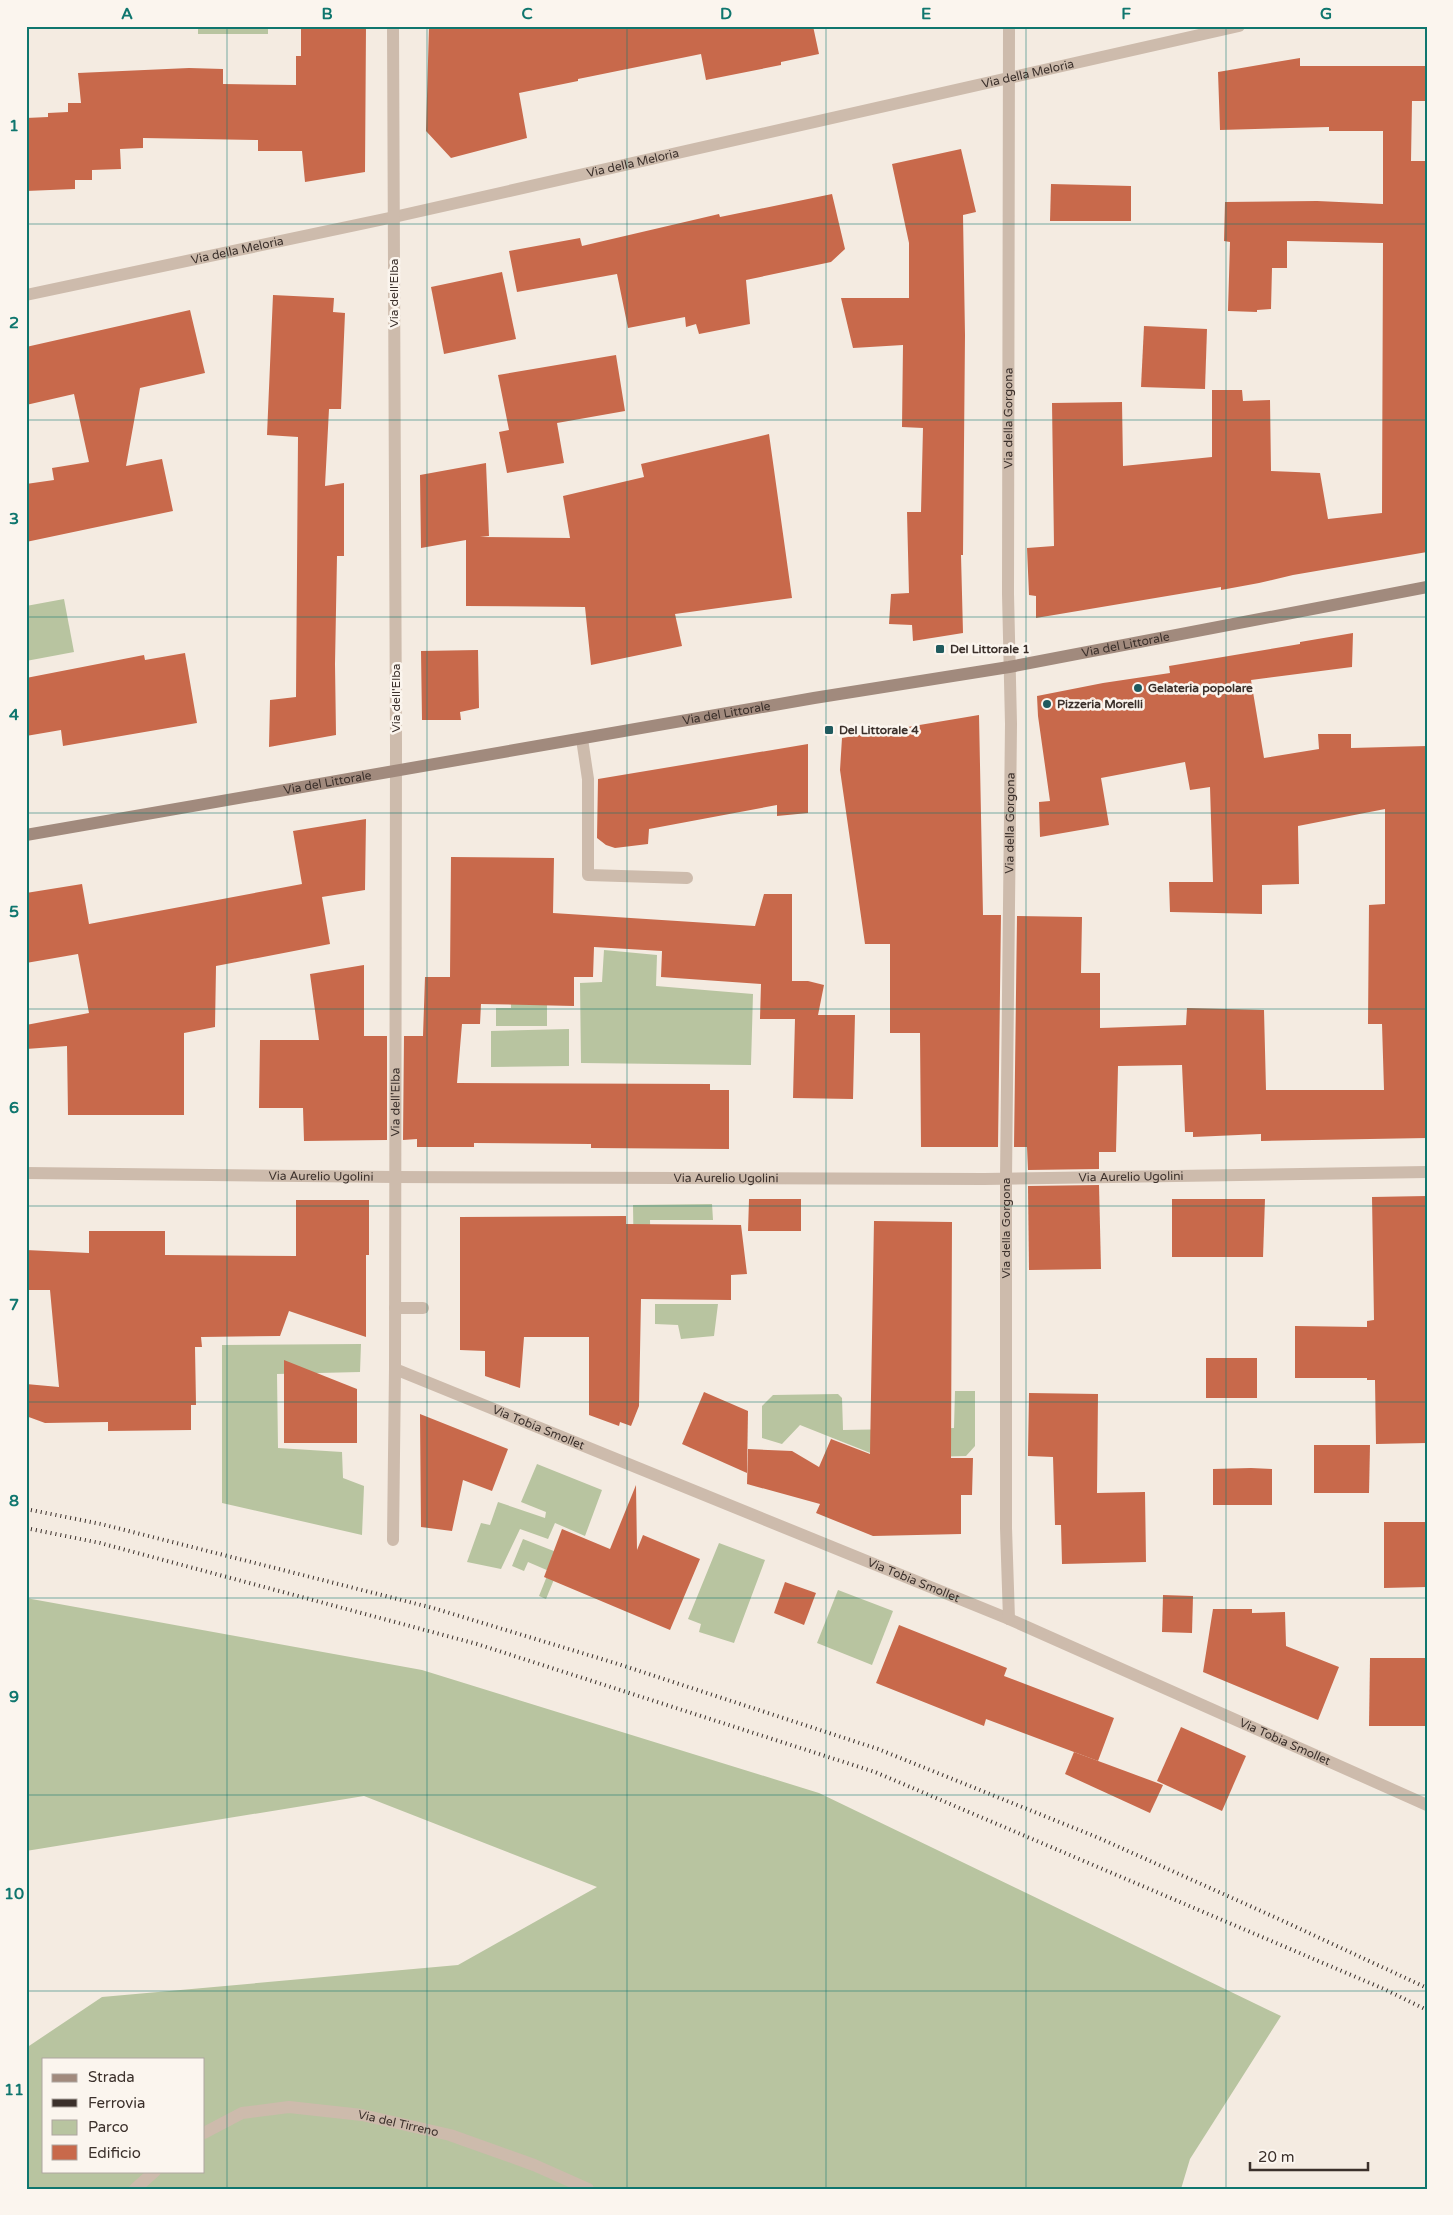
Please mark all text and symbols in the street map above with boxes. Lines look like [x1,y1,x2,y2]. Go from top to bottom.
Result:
text: A [121,4,133,24]
text: B [321,4,333,24]
text: C [521,4,533,24]
text: D [720,4,732,24]
text: E [921,4,931,24]
text: F [1121,4,1131,24]
text: G [1320,4,1332,24]
street label: Via della Meloria [980,57,1075,91]
text: 1 [9,116,19,136]
street label: Via della Meloria [585,146,680,180]
street label: Via della Meloria [190,234,285,267]
street label: Via dell'Elba [387,258,401,328]
text: 2 [9,313,19,333]
street label: Via della Gorgona [1001,368,1015,469]
text: 3 [9,509,19,529]
street label: Via del Littorale [1081,629,1171,660]
place label: Del Littorale 1 [950,642,1030,656]
marker: Del Littorale 1 [934,643,946,655]
street label: Via dell'Elba [389,663,403,733]
place label: Gelateria popolare [1148,681,1253,696]
marker: Gelateria popolare [1132,682,1144,694]
place label: Pizzeria Morelli [1057,697,1143,711]
marker: Pizzeria Morelli [1041,698,1053,710]
street label: Via del Littorale [681,699,772,728]
text: 4 [9,705,19,725]
place label: Del Littorale 4 [839,723,919,737]
marker: Del Littorale 4 [823,724,835,736]
street label: Via del Littorale [282,768,373,797]
street label: Via della Gorgona [1002,772,1017,874]
text: 5 [9,902,19,922]
street label: Via dell'Elba [388,1067,402,1137]
text: 6 [9,1098,19,1118]
street label: Via Aurelio Ugolini [268,1169,374,1184]
street label: Via Aurelio Ugolini [1078,1169,1184,1185]
street label: Via Aurelio Ugolini [673,1171,778,1185]
street label: Via della Gorgona [999,1178,1013,1279]
text: 7 [9,1295,19,1315]
street label: Via Tobia Smollet [490,1402,587,1453]
text: 8 [9,1491,19,1511]
street label: Via Tobia Smollet [865,1555,962,1605]
text: 9 [9,1687,19,1707]
street label: Via Tobia Smollet [1237,1715,1333,1768]
text: 10 [4,1884,24,1904]
legend [42,2058,205,2172]
text: Strada [88,2068,135,2086]
text: 11 [4,2080,24,2100]
text: Ferrovia [88,2094,145,2112]
street label: Via del Tirreno [357,2107,440,2139]
text: Parco [88,2118,129,2136]
scale bar [1250,2140,1368,2172]
text: Edificio [88,2144,141,2162]
text: 20 m [1258,2148,1295,2166]

